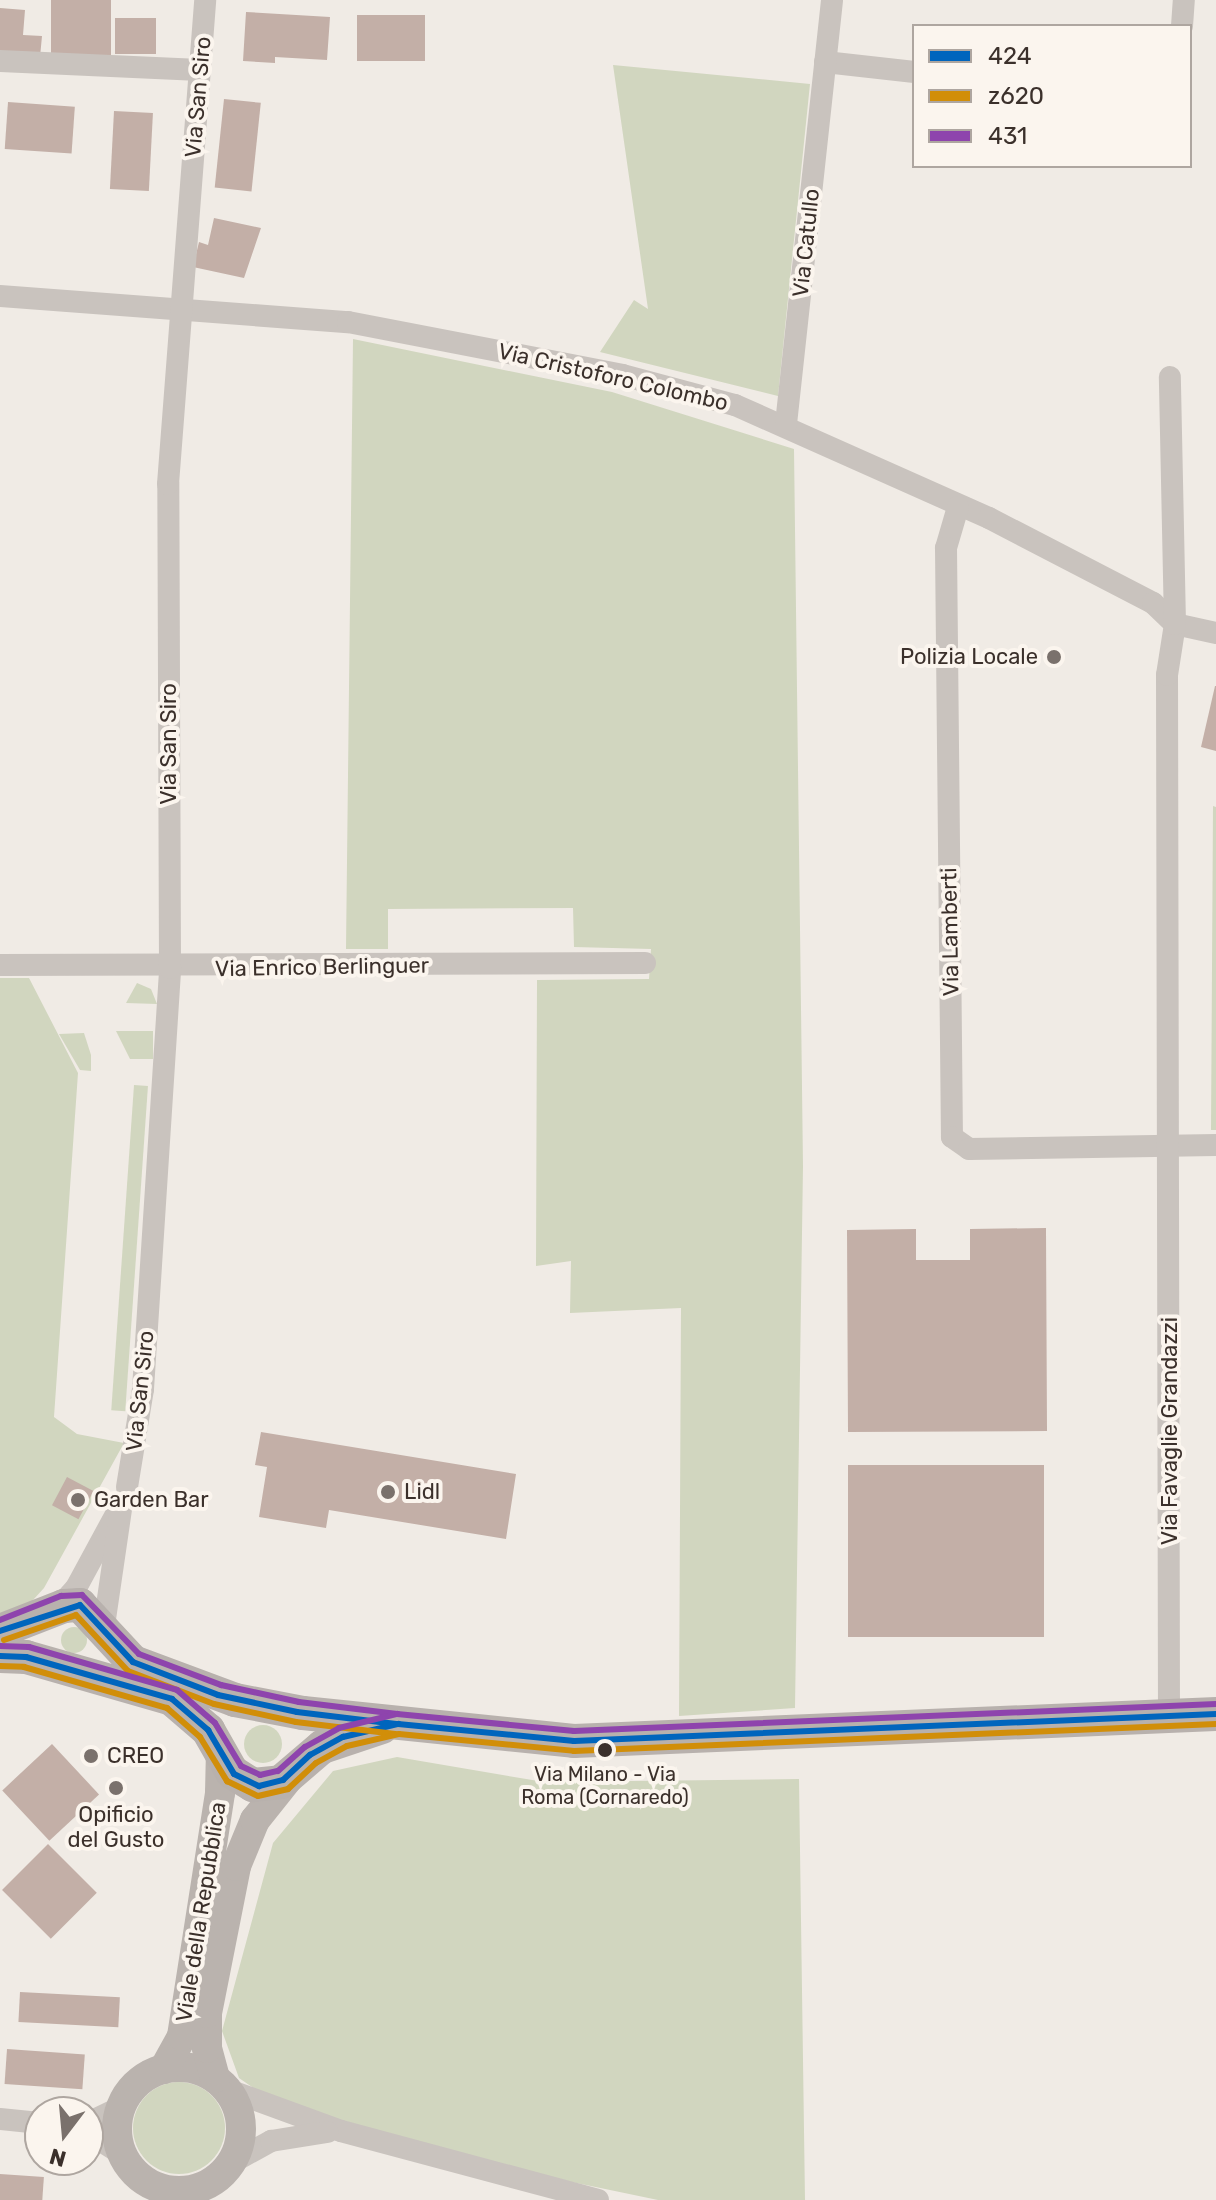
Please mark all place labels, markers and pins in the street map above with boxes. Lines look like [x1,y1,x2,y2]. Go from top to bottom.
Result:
place label: Polizia Locale [900,644,1038,670]
marker: Polizia Locale [1045,648,1063,666]
place label: Lidl [404,1479,440,1505]
marker: Lidl [379,1483,397,1501]
place label: Garden Bar [94,1487,209,1513]
marker: Garden Bar [69,1491,87,1509]
marker: Via Milano - Via Roma (Cornaredo) [597,1742,613,1758]
place label: CREO [107,1743,164,1769]
marker: CREO [82,1747,100,1765]
place label: Via Milano - Via Roma (Cornaredo) [521,1762,689,1809]
marker: Opificio del Gusto [107,1779,125,1797]
place label: Opificio del Gusto [68,1801,164,1852]

